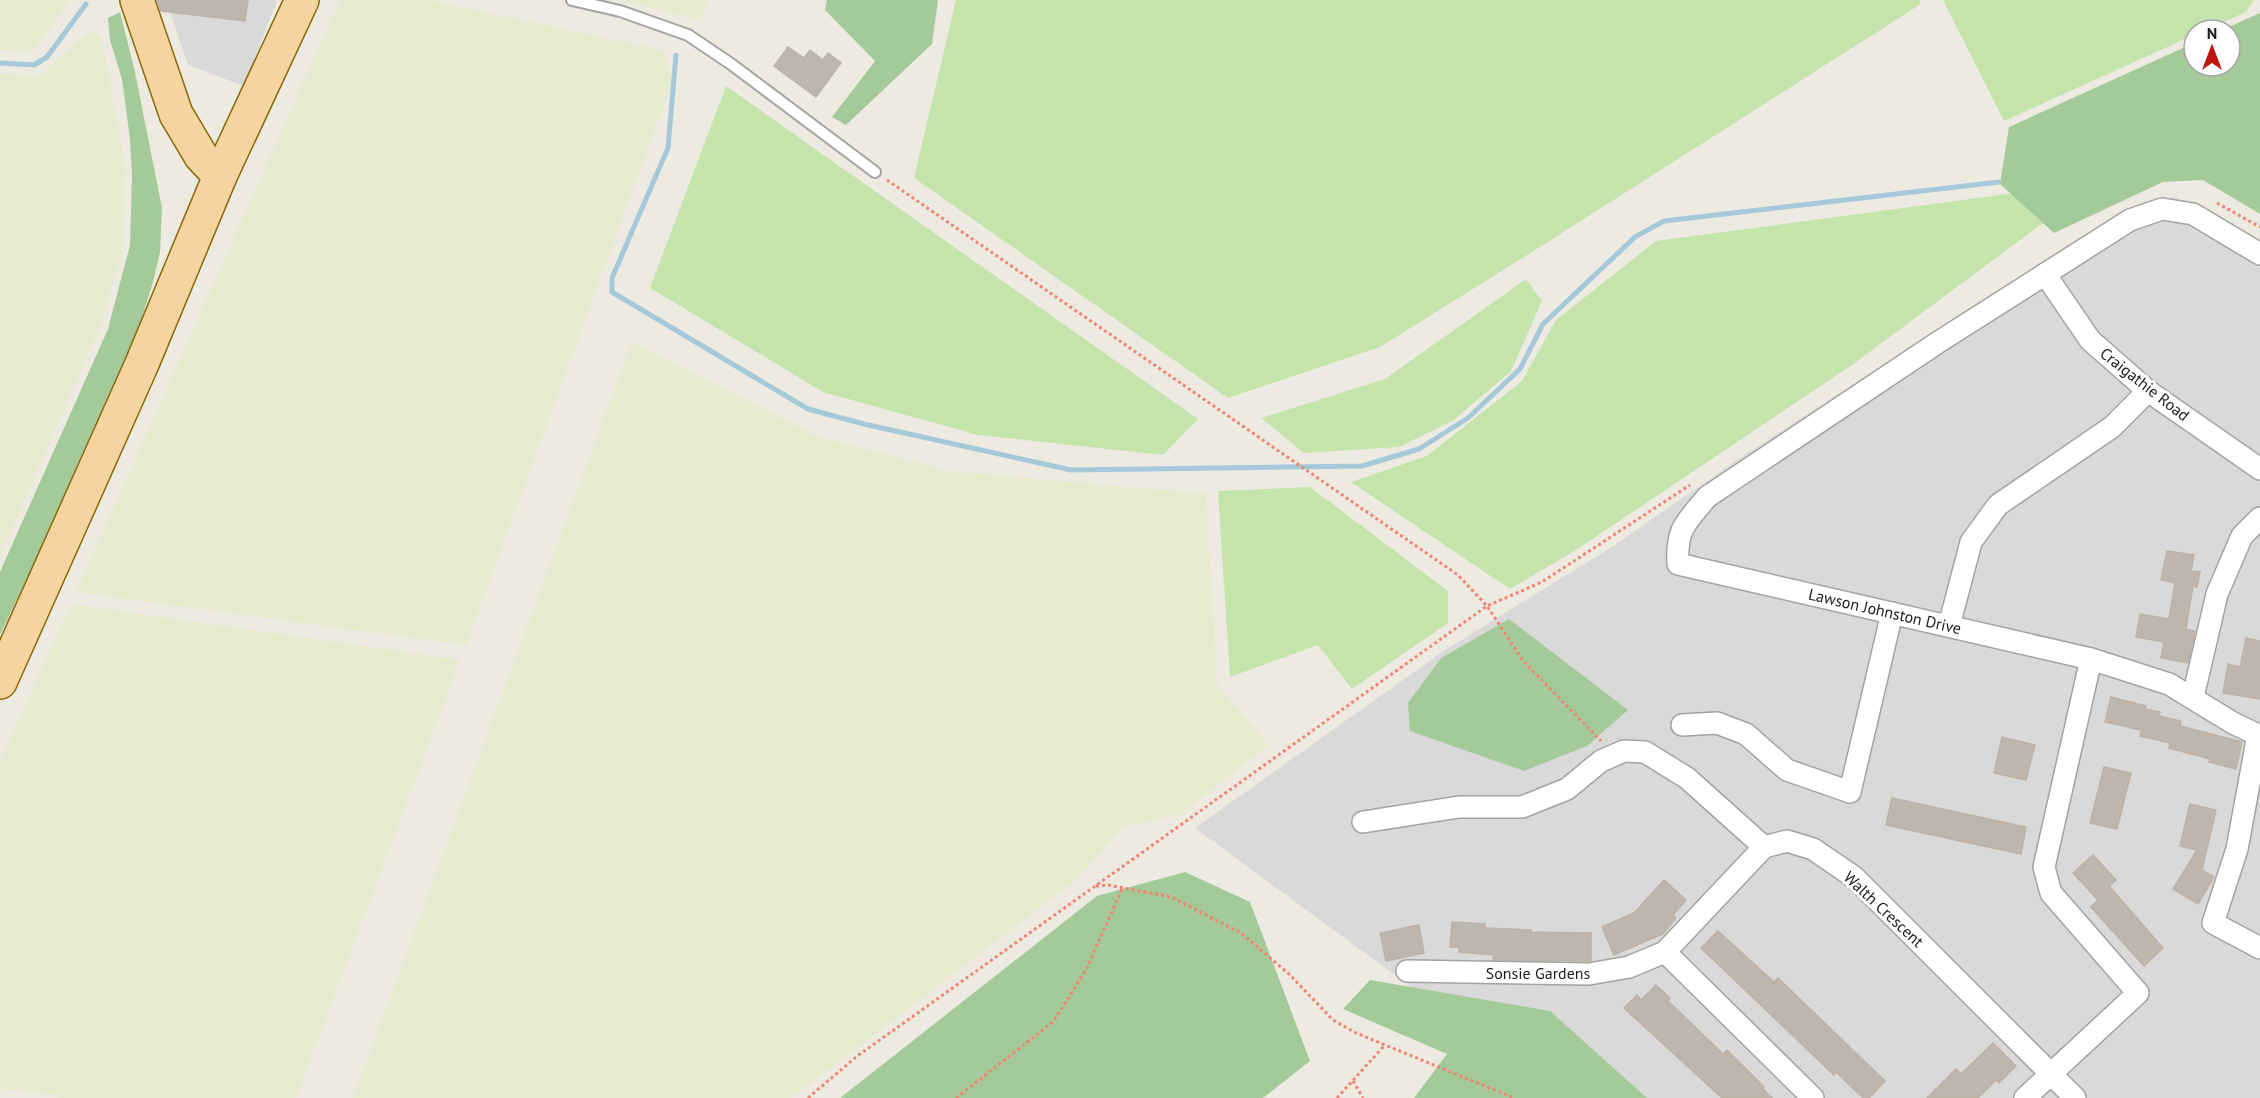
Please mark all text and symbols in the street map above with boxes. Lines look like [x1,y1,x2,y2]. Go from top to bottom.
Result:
north arrow [2182,18,2242,78]
text: N [2207,23,2217,43]
street label: Craigathie Road [2096,343,2194,425]
street label: Lawson Johnston Drive [1807,584,1963,638]
street label: Walth Crescent [1840,867,1929,951]
street label: Sonsie Gardens [1486,963,1591,983]

